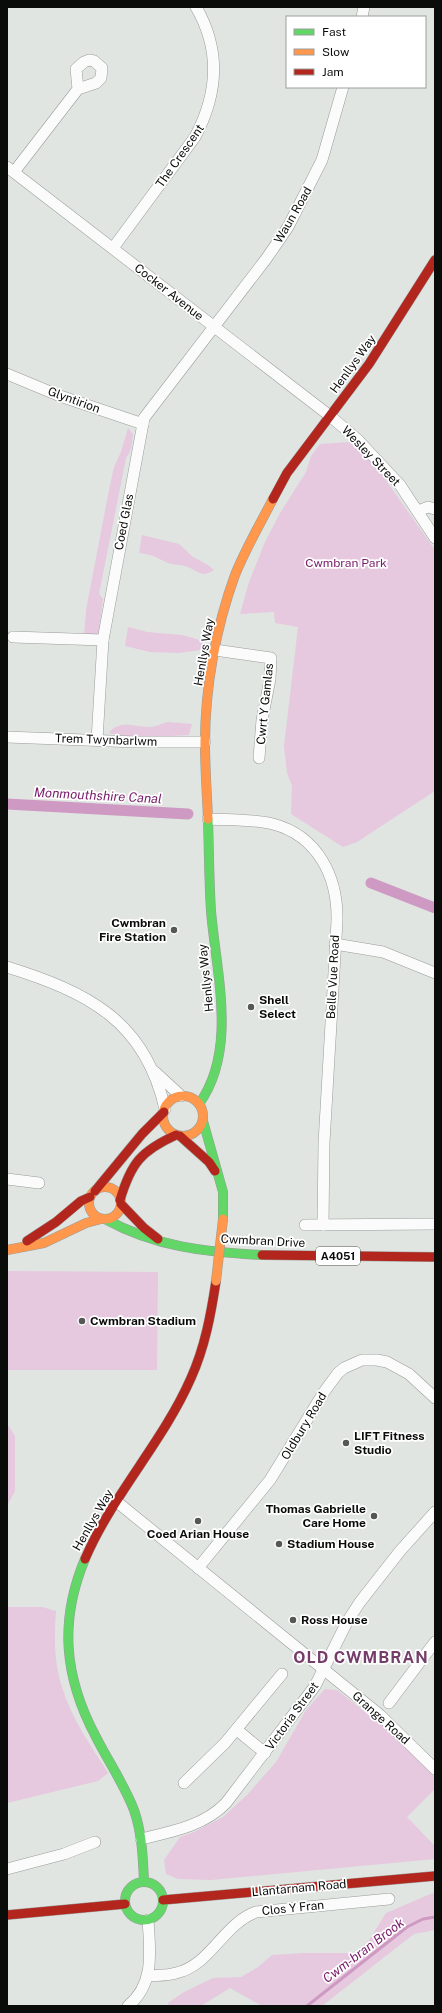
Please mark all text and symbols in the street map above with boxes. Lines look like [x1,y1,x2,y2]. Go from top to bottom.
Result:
legend [286,16,426,88]
text: Fast [322,25,347,39]
text: Slow [322,45,350,59]
text: Jam [322,65,344,79]
street label: The Crescent [153,121,207,190]
street label: Waun Road [271,184,315,246]
street label: Cocker Avenue [132,261,206,323]
street label: Henllys Way [327,332,379,396]
street label: Glyntirion [46,384,102,416]
street label: Wesley Street [339,423,403,489]
street label: Coed Glas [112,493,136,551]
park label: Cwmbran Park [305,556,387,570]
street label: Henllys Way [191,617,217,687]
street label: Cwrt Y Gamlas [254,663,276,745]
street label: Trem Twynbarlwm [55,731,157,749]
water label: Monmouthshire Canal [34,785,162,806]
place label: Cwmbran Fire Station [99,916,166,944]
marker: Cwmbran Fire Station [169,925,179,935]
street label: Belle Vue Road [324,935,342,1019]
street label: Henllys Way [195,943,217,1013]
place label: Shell Select [259,993,296,1021]
marker: Shell Select [246,1002,256,1012]
street label: Cwmbran Drive [220,1232,306,1250]
road number: A4051 [316,1247,360,1265]
place label: Cwmbran Stadium [90,1314,196,1328]
marker: Cwmbran Stadium [77,1316,87,1326]
street label: Oldbury Road [278,1390,330,1462]
place label: LIFT Fitness Studio [354,1429,425,1457]
marker: LIFT Fitness Studio [341,1438,351,1448]
street label: Henllys Way [70,1486,116,1553]
place label: Thomas Gabrielle Care Home [266,1502,366,1530]
marker: Thomas Gabrielle Care Home [369,1511,379,1521]
marker: Coed Arian House [193,1516,203,1526]
place label: Coed Arian House [147,1527,249,1541]
place label: Stadium House [287,1537,374,1551]
marker: Stadium House [274,1539,284,1549]
place label: Ross House [301,1613,368,1627]
marker: Ross House [288,1615,298,1625]
district label: OLD CWMBRAN [293,1648,429,1667]
street label: Victoria Street [263,1679,322,1753]
street label: Grange Road [350,1689,412,1747]
street label: Llantarnam Road [251,1877,347,1899]
street label: Clos Y Fran [261,1898,325,1918]
water label: Cwm-bran Brook [320,1915,407,1986]

